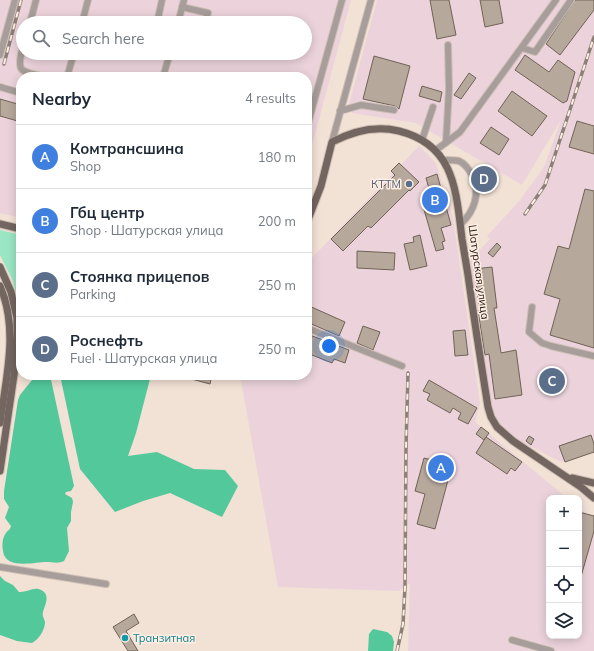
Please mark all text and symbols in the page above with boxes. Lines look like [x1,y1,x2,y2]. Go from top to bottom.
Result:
search box [16,16,312,60]
icon: search [30,27,52,49]
text: Search here [62,29,144,48]
text: Nearby [32,88,91,109]
text: 4 results [245,90,296,106]
text: Комтрансшина [70,139,184,158]
text: A [40,149,50,165]
text: 180 m [258,149,296,165]
text: Shop [70,158,101,174]
pin: D [471,164,497,194]
place label: КТТМ [371,177,401,191]
marker: КТТМ [404,179,414,189]
pin: B [422,185,448,215]
text: Гбц центр [70,203,145,222]
text: B [41,213,49,229]
text: 200 m [258,213,296,229]
text: Shop · Шатурская улица [70,222,224,238]
street label: Шатурская улица [465,224,493,320]
text: Стоянка прицепов [70,267,209,286]
text: C [41,277,49,293]
text: 250 m [258,277,296,293]
text: Parking [70,286,116,302]
text: Роснефть [70,331,143,350]
your location [319,336,339,356]
text: D [40,341,50,357]
text: 250 m [258,341,296,357]
text: Fuel · Шатурская улица [70,350,217,366]
pin: C [539,366,565,396]
pin: A [428,453,454,483]
map controls [546,495,582,639]
button: + [546,495,582,531]
button: − [546,531,582,567]
button: locate [546,567,582,603]
button: layers [546,603,582,639]
place label: Транзитная [133,631,195,645]
marker: Транзитная [120,633,130,643]

